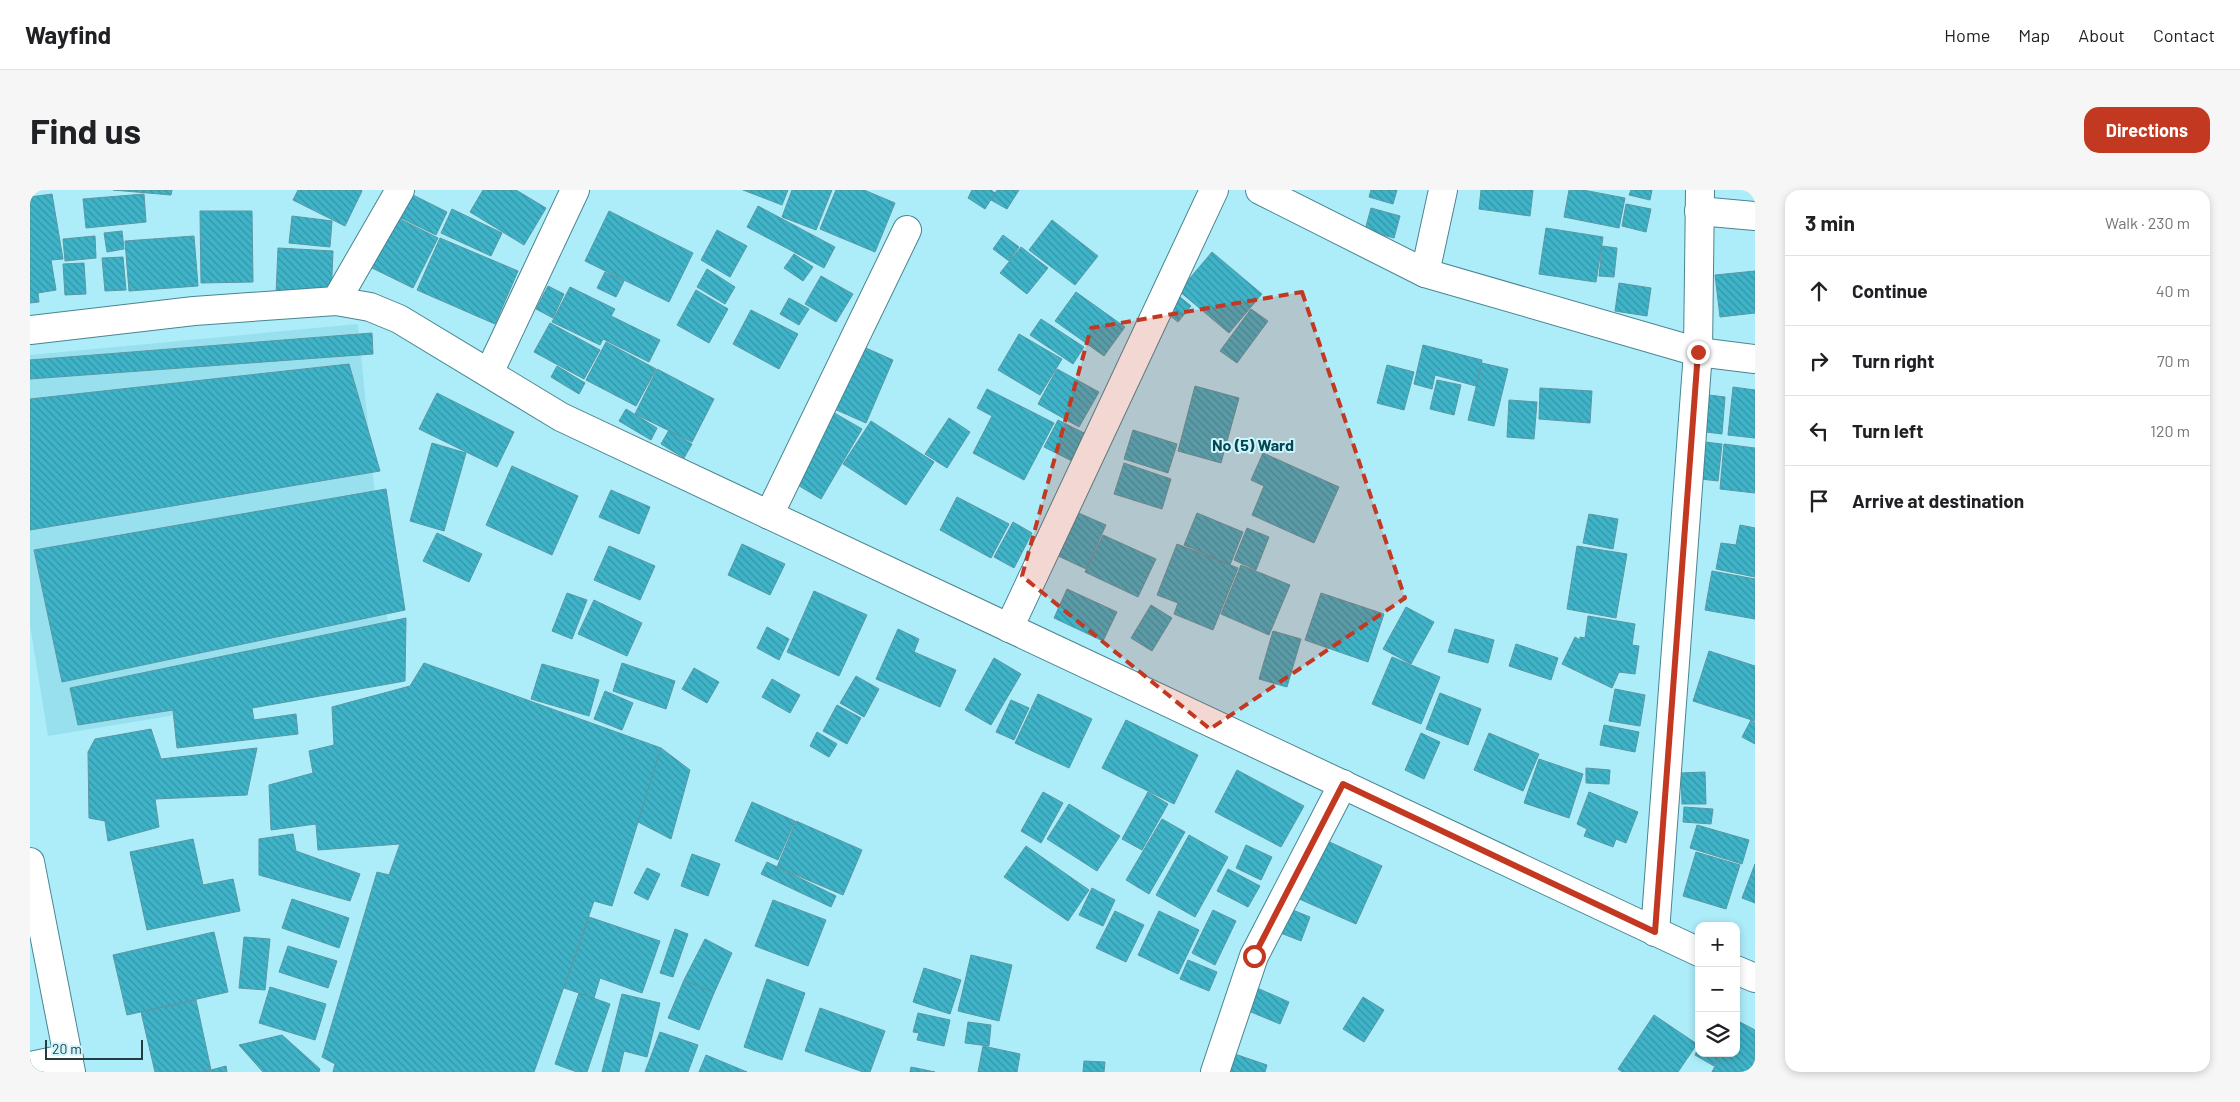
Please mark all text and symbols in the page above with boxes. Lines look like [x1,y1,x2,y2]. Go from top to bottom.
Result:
text: Wayfind [25,20,111,49]
text: Home [1944,24,1990,46]
text: Map [2018,24,2050,46]
text: About [2078,24,2125,46]
text: Contact [2153,24,2215,46]
button: Directions [2084,107,2210,153]
text: Find us [30,109,141,151]
text: 3 min [1805,210,1855,235]
text: Walk · 230 m [2105,213,2190,232]
icon: ahead [1805,277,1833,305]
text: Continue [1852,279,1928,302]
text: 40 m [2156,281,2190,300]
route end [1687,341,1710,364]
icon: right [1805,347,1833,375]
text: Turn right [1852,349,1934,372]
text: 70 m [2157,351,2190,370]
icon: left [1805,417,1833,445]
text: Turn left [1852,419,1923,442]
text: 120 m [2150,421,2190,440]
district label: No (5) Ward [1212,435,1294,454]
icon: arrive [1805,487,1833,515]
text: Arrive at destination [1852,489,2024,512]
map controls [1695,922,1740,1057]
button: + [1695,922,1740,967]
route start [1243,945,1266,968]
button: − [1695,967,1740,1012]
button: layers [1695,1012,1740,1057]
scale bar [45,1037,142,1060]
text: 20 m [52,1040,82,1057]

